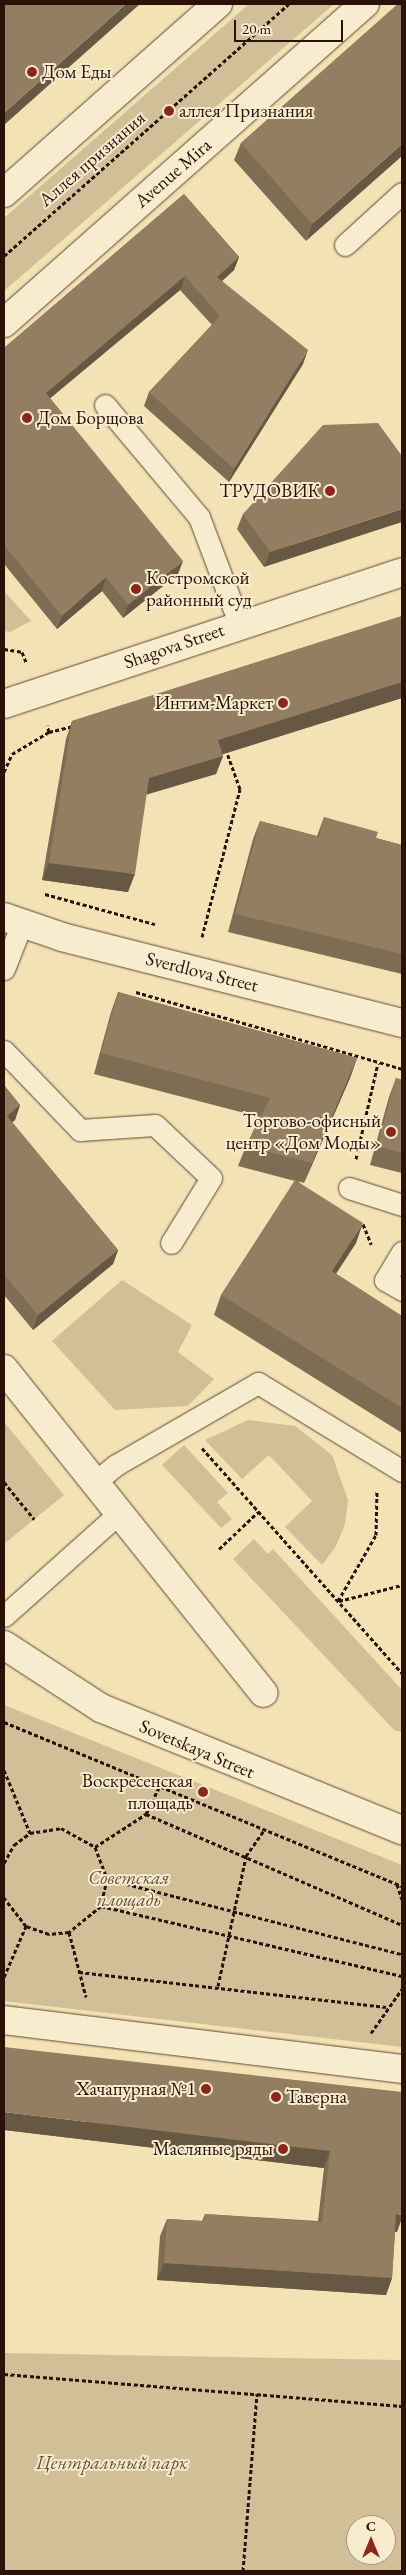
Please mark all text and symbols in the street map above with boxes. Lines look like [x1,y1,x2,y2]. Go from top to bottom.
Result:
scale bar [236,10,345,42]
text: 20 m [242,19,271,38]
place label: Дом Еды [42,61,111,83]
marker: Дом Еды [26,66,38,78]
place label: аллея Признания [179,100,313,122]
marker: аллея Признания [163,105,175,117]
street label: Аллея признания [34,107,150,211]
street label: Avenue Mira [130,134,216,212]
place label: Дом Борщова [37,407,144,429]
marker: Дом Борщова [21,412,33,424]
place label: ТРУДОВИК [219,480,320,502]
marker: ТРУДОВИК [324,485,336,497]
place label: Костромской районный суд [146,567,252,611]
marker: Костромской районный суд [130,583,142,595]
street label: Shagova Street [121,618,227,674]
place label: Интим-Маркет [155,692,273,714]
marker: Интим-Маркет [277,697,289,709]
street label: Sverdlova Street [144,947,260,997]
place label: Торгово-офисный центр «Дом Моды» [226,1110,381,1154]
marker: Торгово-офисный центр «Дом Моды» [385,1126,397,1138]
street label: Sovetskaya Street [136,1715,258,1783]
place label: Воскресенская площадь [82,1770,193,1814]
marker: Воскресенская площадь [197,1786,209,1798]
park label: Советская площадь [88,1867,170,1911]
place label: Хачапурная №1 [76,2078,196,2100]
marker: Хачапурная №1 [200,2083,212,2095]
place label: Таверна [286,2086,347,2108]
marker: Таверна [270,2091,282,2103]
place label: Масляные ряды [153,2138,273,2160]
marker: Масляные ряды [277,2143,289,2155]
park label: Центральный парк [36,2452,188,2474]
north arrow [346,2515,396,2565]
text: С [366,2517,376,2535]

